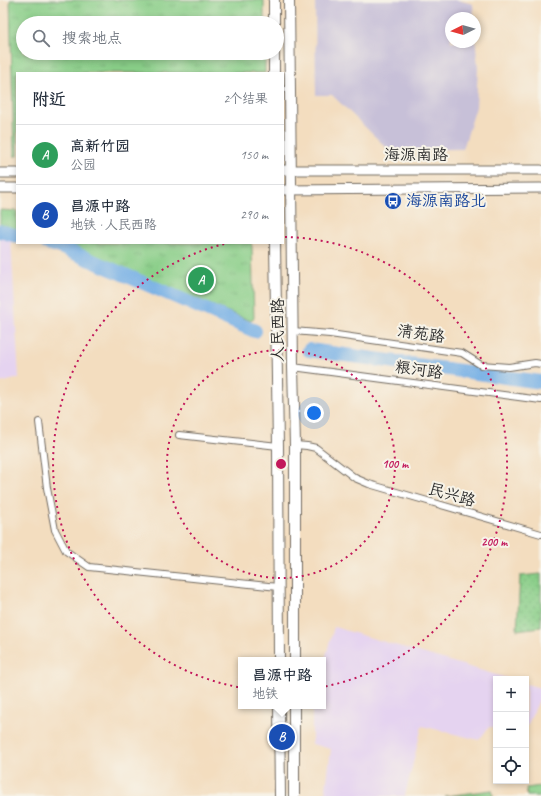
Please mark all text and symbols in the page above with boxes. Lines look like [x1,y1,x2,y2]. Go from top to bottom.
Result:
north arrow [445,12,481,48]
search box [16,16,284,60]
icon: search [30,27,52,49]
text: 搜索地点 [62,29,122,48]
text: 附近 [32,89,66,110]
text: 2个结果 [223,91,268,107]
text: 高新竹园 [70,137,130,156]
street label: 海源南路 [384,145,448,165]
text: A [42,147,48,163]
text: 150 m [240,147,268,163]
text: 公园 [70,157,96,173]
bus stop icon: 海源南路北 [383,191,403,211]
place label: 海源南路北 [406,191,486,211]
text: 昌源中路 [70,197,130,216]
text: B [42,207,48,223]
text: 290 m [240,207,268,223]
text: 地铁 · 人民西路 [70,217,157,233]
pin: A [188,265,214,295]
street label: 人民西路 [268,298,288,362]
street label: 清苑路 [396,321,446,347]
street label: 粮河路 [394,357,444,383]
your location [304,403,324,423]
text: 100 m [382,456,409,472]
centre of rings [274,457,288,471]
street label: 民兴路 [426,479,478,511]
text: 200 m [481,534,508,550]
popup [238,657,326,709]
text: 昌源中路 [252,666,312,685]
map controls [493,676,529,784]
button: + [493,676,529,712]
text: 地铁 [252,686,278,702]
button: − [493,712,529,748]
pin: B [269,722,295,752]
button: locate [493,748,529,784]

